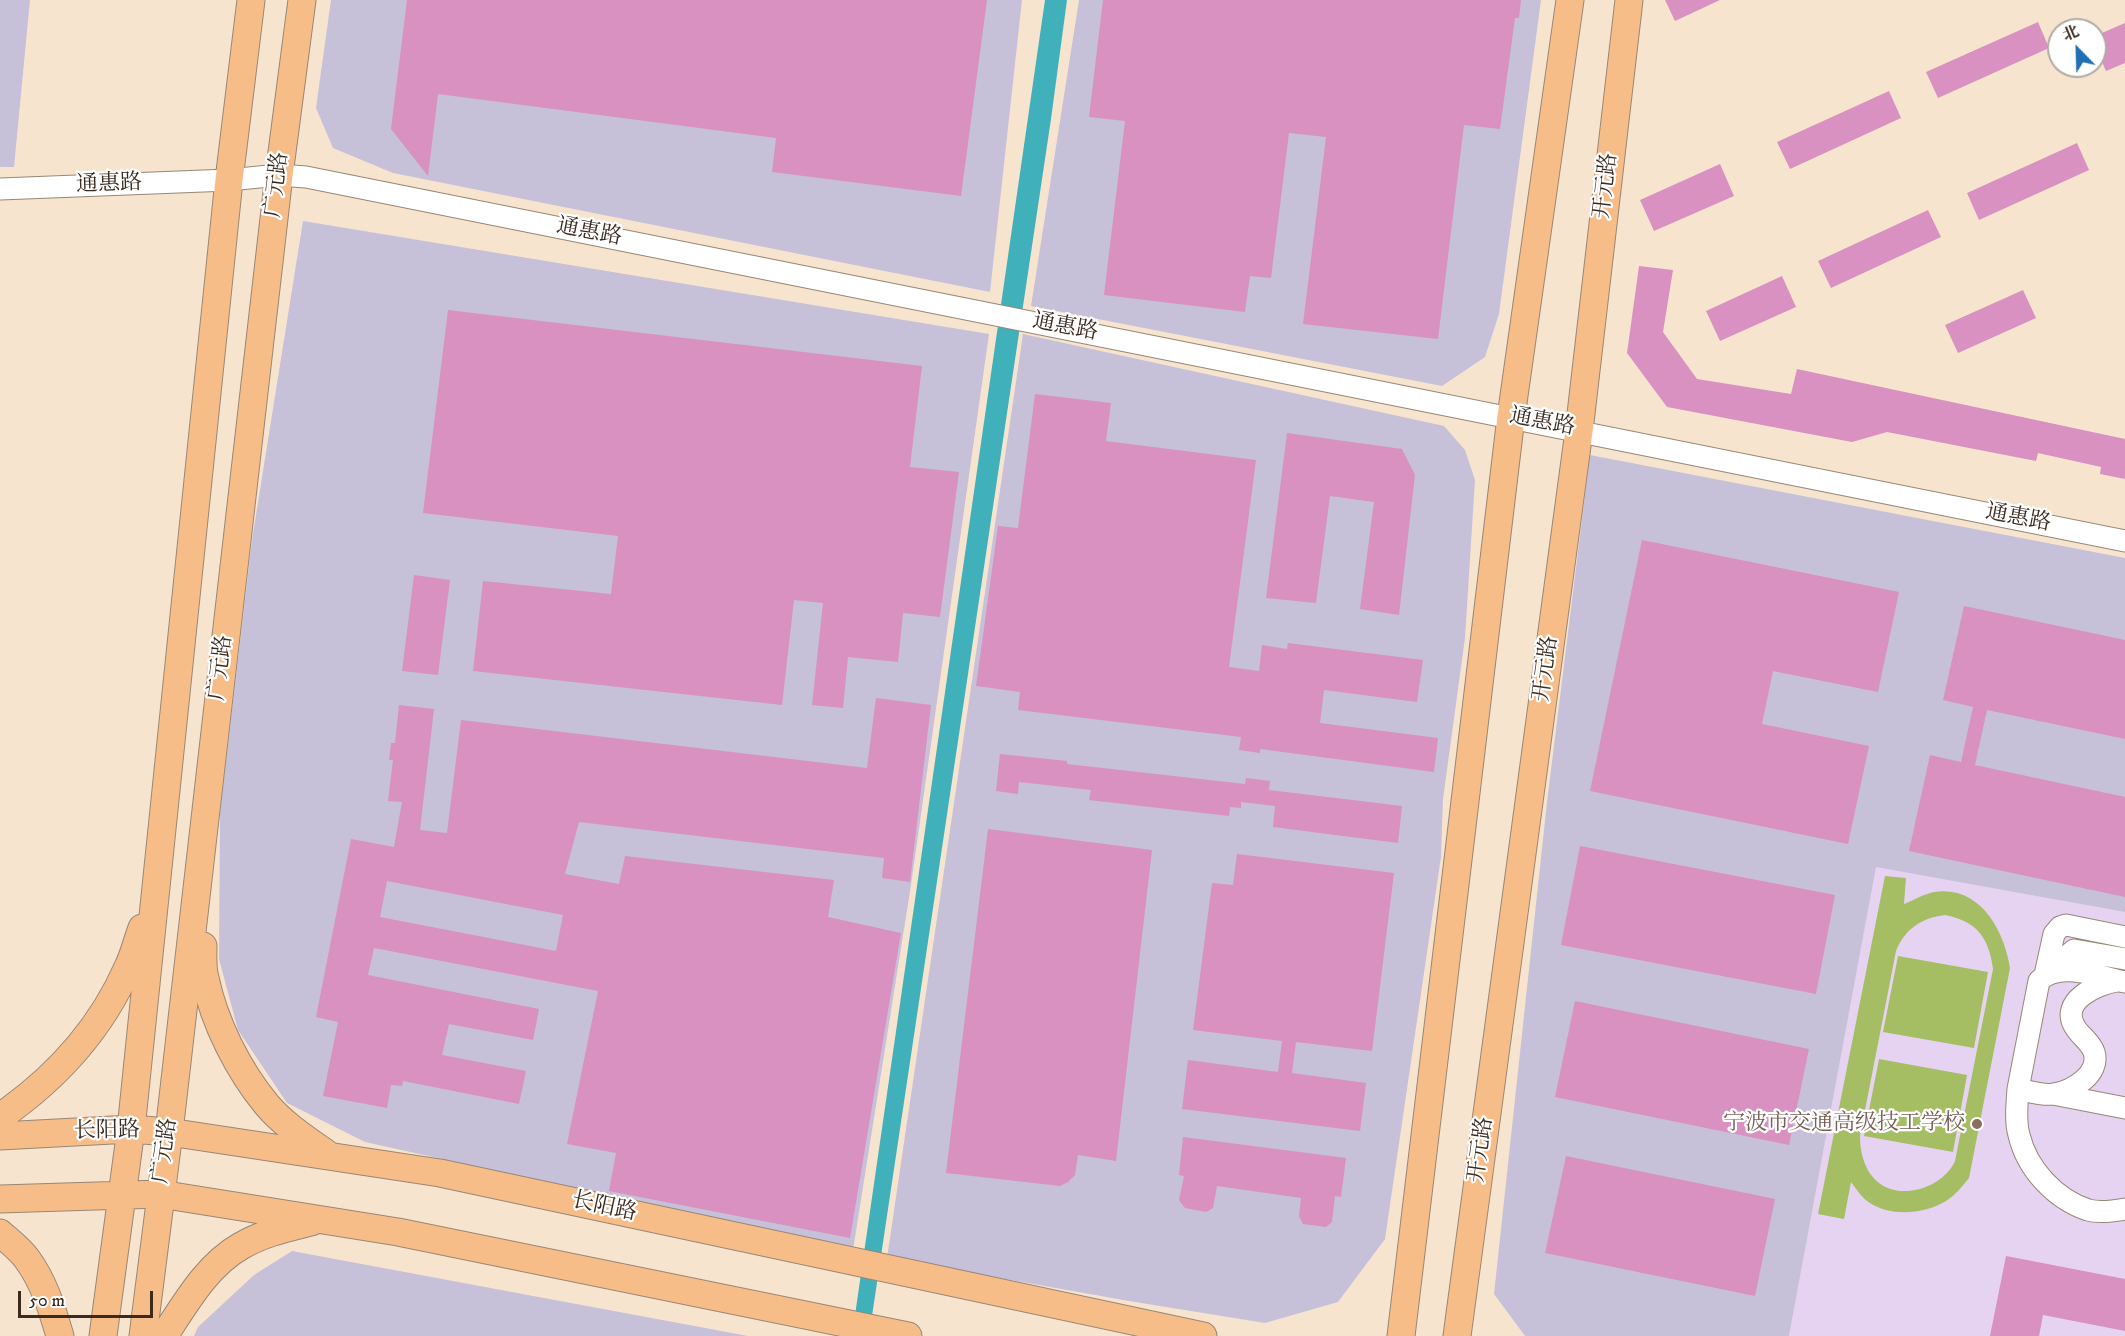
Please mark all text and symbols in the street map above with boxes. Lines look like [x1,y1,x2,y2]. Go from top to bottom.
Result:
north arrow [2047,18,2107,78]
text: 北 [2059,21,2082,46]
street label: 广元路 [261,151,295,219]
street label: 开元路 [1590,152,1624,220]
street label: 通惠路 [76,171,142,199]
street label: 通惠路 [554,214,624,252]
street label: 通惠路 [1030,309,1100,347]
street label: 通惠路 [1507,404,1577,442]
street label: 通惠路 [1983,500,2053,538]
street label: 广元路 [205,634,239,702]
street label: 开元路 [1529,634,1565,704]
place label: 宁波市交通高级技工学校 [1723,1111,1965,1137]
street label: 开元路 [1464,1115,1500,1185]
street label: 广元路 [148,1116,184,1186]
marker: 宁波市交通高级技工学校 [1970,1117,1984,1131]
street label: 长阳路 [74,1118,140,1146]
street label: 长阳路 [569,1188,639,1228]
scale bar [21,1279,156,1317]
text: 50 m [29,1290,65,1312]

